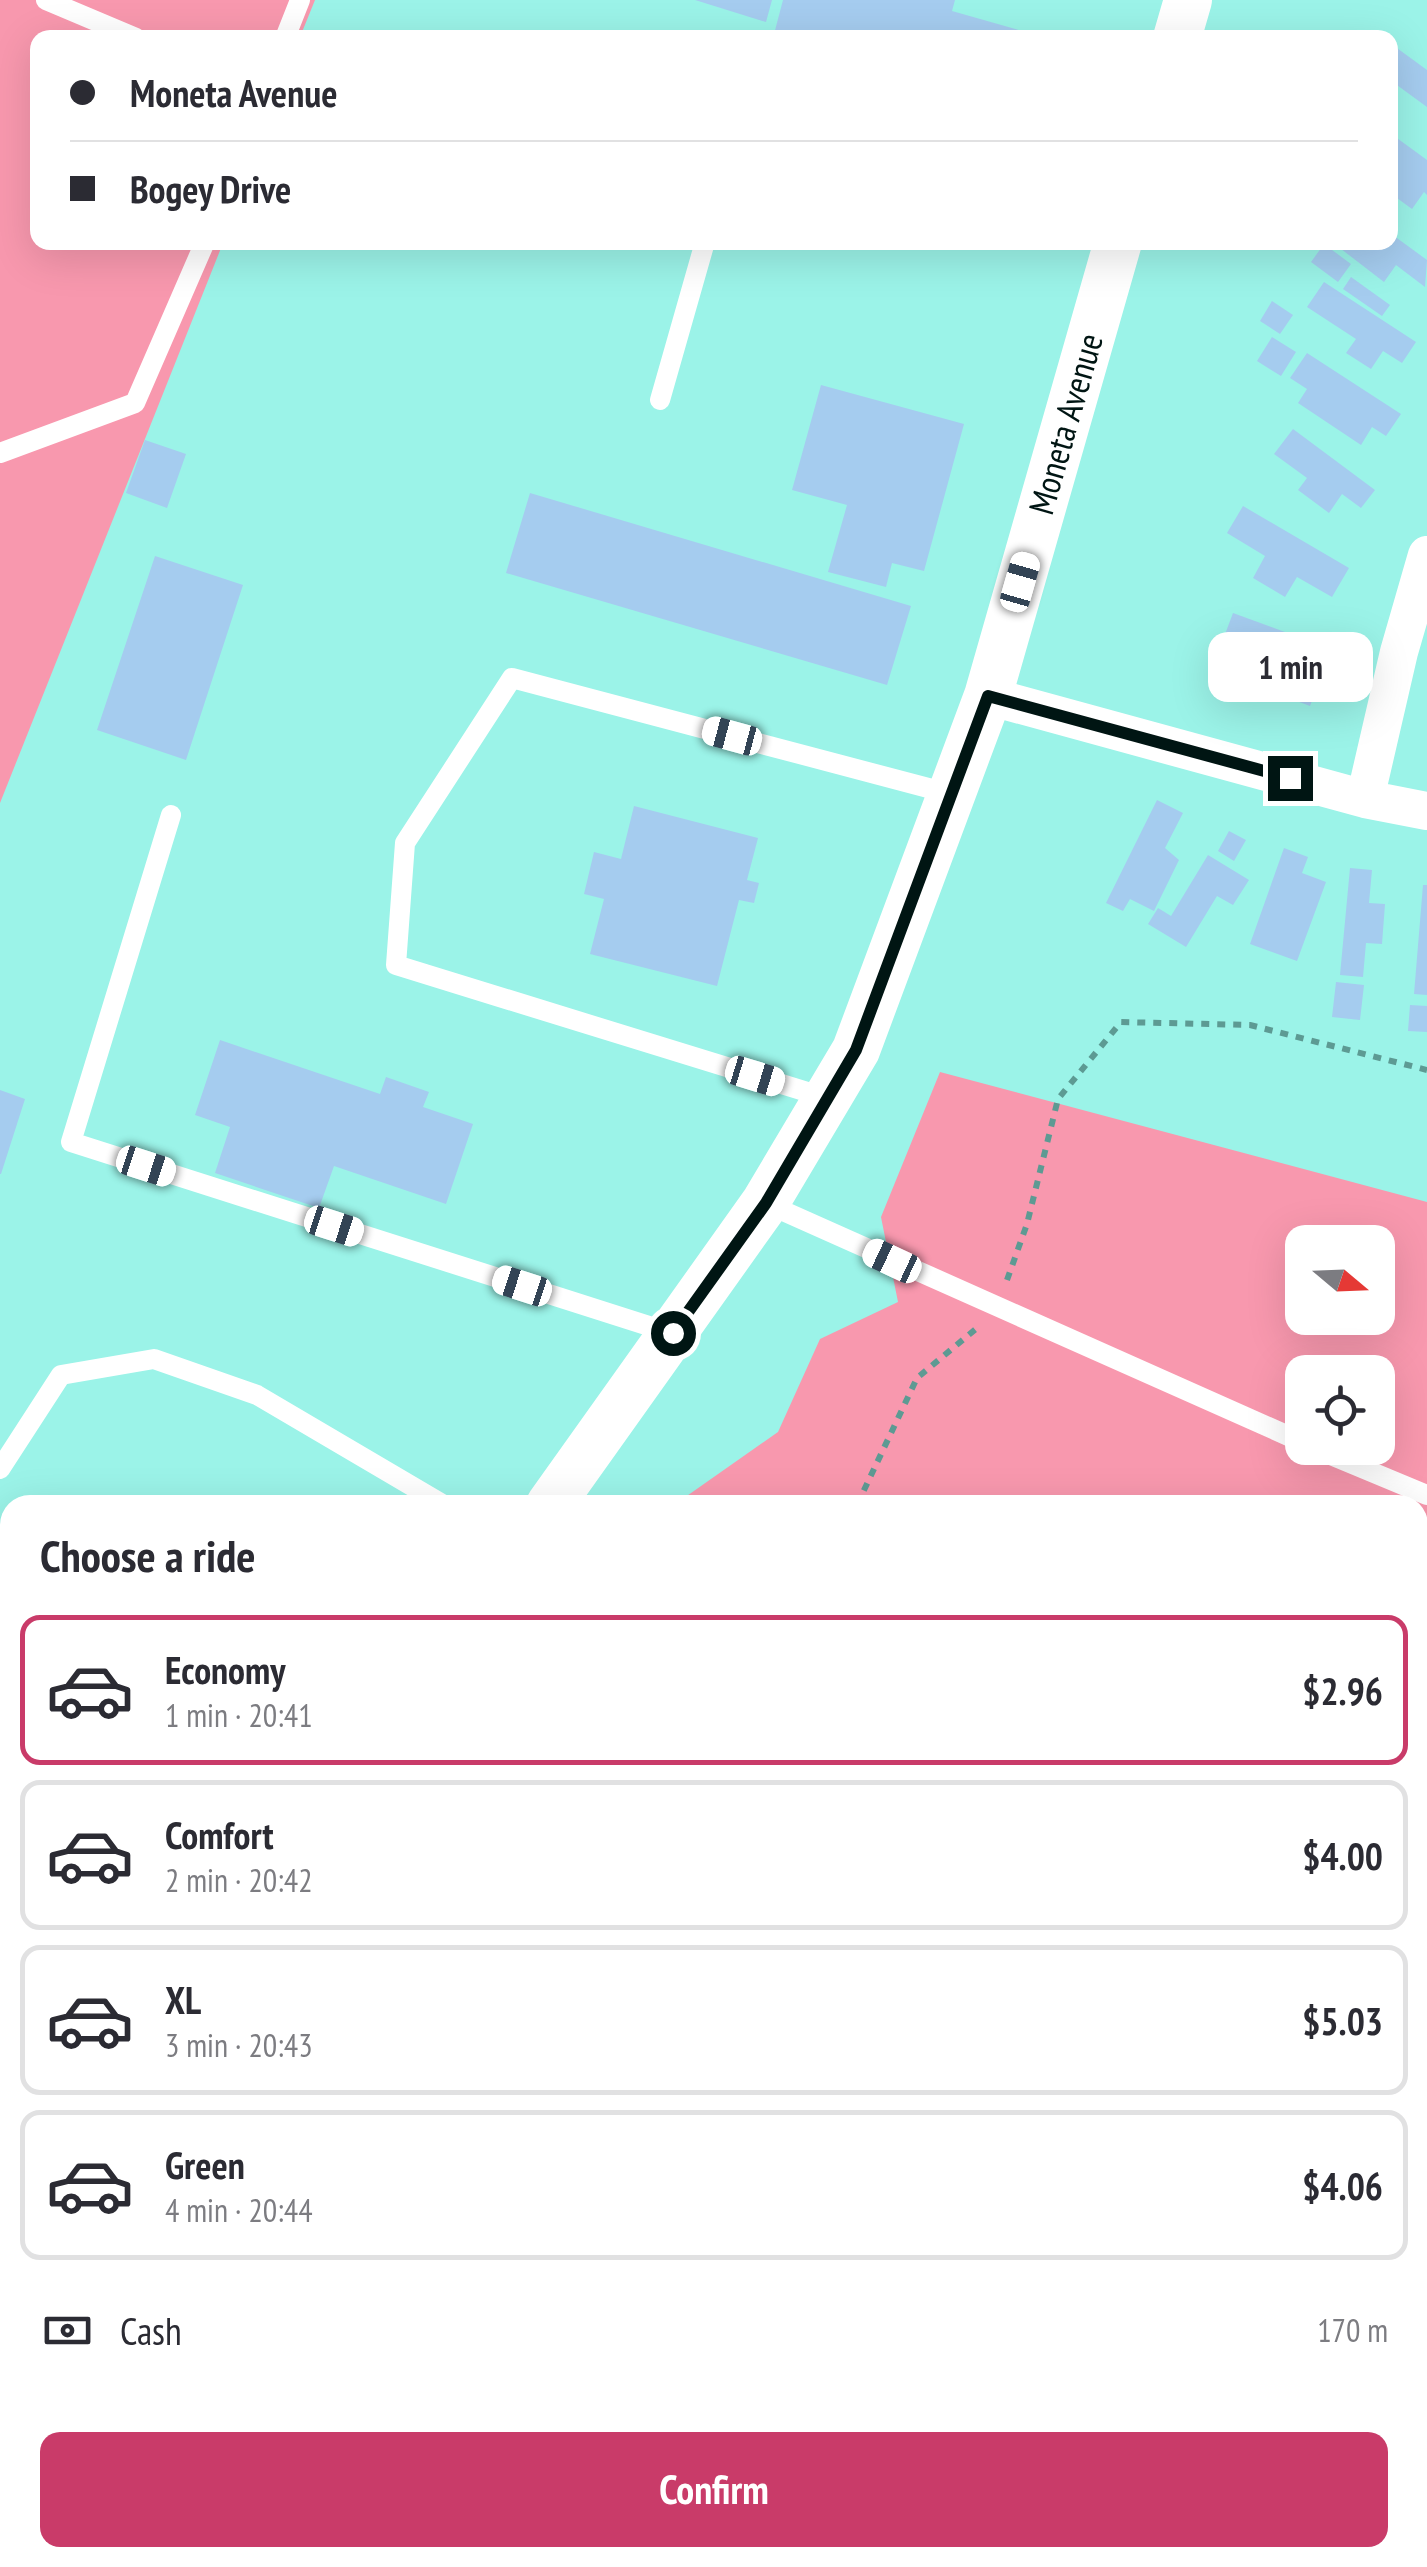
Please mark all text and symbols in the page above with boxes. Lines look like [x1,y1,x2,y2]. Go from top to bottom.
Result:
text: Moneta Avenue [130,68,337,117]
text: Bogey Drive [130,164,291,213]
street label: Moneta Avenue [1017,328,1113,519]
car [997,549,1043,615]
callout: 1 min [1208,633,1372,703]
text: 1 min [1258,646,1323,688]
car [699,714,765,758]
route end [1268,756,1313,801]
car [722,1053,788,1099]
car [113,1142,179,1190]
car [301,1202,367,1250]
north arrow [1285,1225,1395,1335]
map controls [1285,1225,1395,1465]
car [858,1235,926,1287]
car [489,1262,555,1310]
route start [651,1311,696,1356]
button: locate [1285,1355,1395,1465]
text: Choose a ride [40,1526,255,1584]
icon: car [45,1645,135,1735]
text: Economy [165,1645,285,1694]
text: $2.96 [1302,1666,1383,1715]
text: 1 min · 20:41 [165,1694,313,1736]
icon: car [45,1810,135,1900]
text: Comfort [165,1810,274,1859]
text: $4.00 [1302,1831,1383,1880]
text: 2 min · 20:42 [165,1859,313,1901]
icon: car [45,1975,135,2065]
text: XL [165,1975,201,2024]
text: $5.03 [1302,1996,1383,2045]
text: 3 min · 20:43 [165,2024,313,2066]
icon: car [45,2140,135,2230]
text: Green [165,2140,245,2189]
text: $4.06 [1302,2161,1383,2210]
text: 4 min · 20:44 [165,2189,313,2231]
icon: cash [40,2303,95,2358]
text: Cash [120,2306,182,2355]
text: 170 m [1317,2309,1388,2351]
button: Confirm [40,2432,1388,2547]

